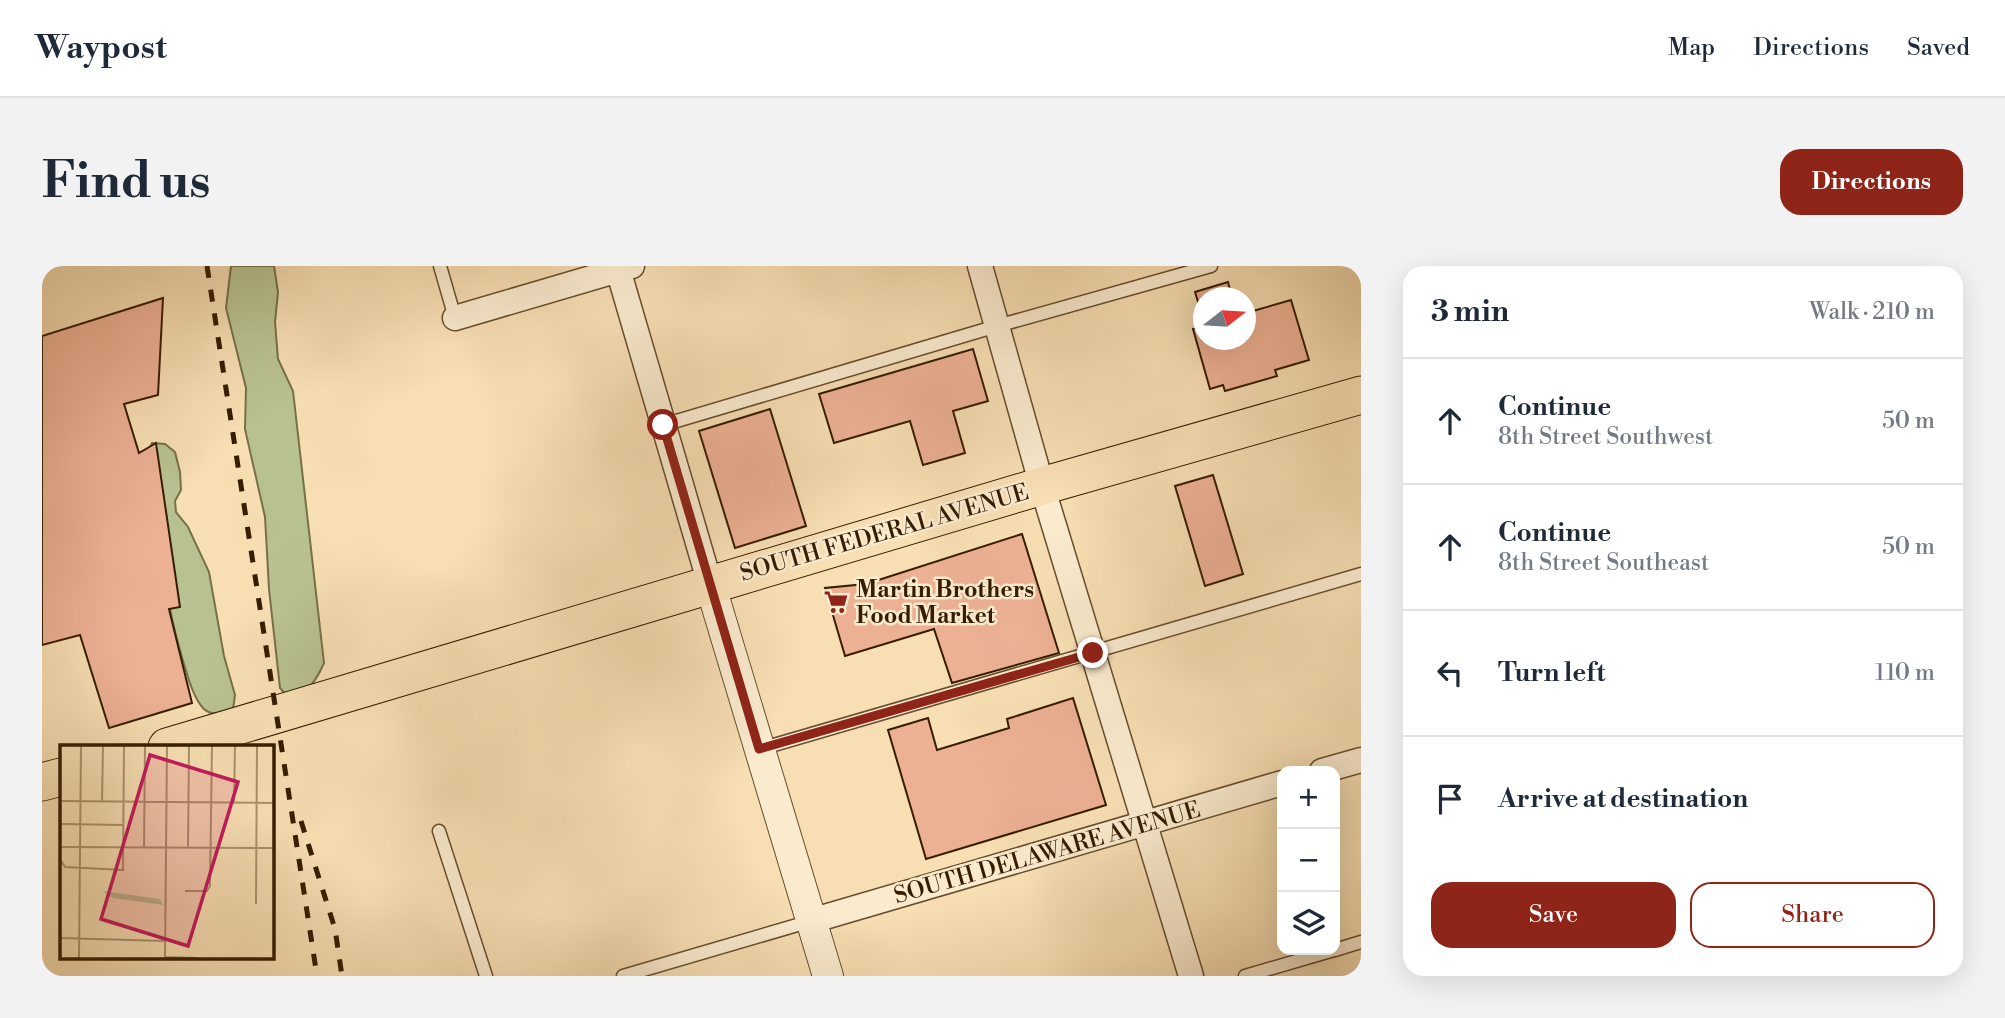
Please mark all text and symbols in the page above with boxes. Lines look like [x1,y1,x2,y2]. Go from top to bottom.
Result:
text: Waypost [35,28,167,69]
text: Map [1668,33,1715,63]
text: Directions [1753,33,1869,63]
text: Saved [1907,33,1970,63]
button: Directions [1780,149,1963,215]
text: Find us [42,152,211,213]
north arrow [1193,287,1256,350]
text: 3 min [1431,293,1509,331]
text: Walk · 210 m [1809,298,1935,326]
text: Continue [1498,391,1611,423]
icon: ahead [1431,402,1469,440]
text: 50 m [1882,407,1935,435]
route start [647,409,678,440]
text: 8th Street Southwest [1498,423,1713,451]
street label: SOUTH FEDERAL AVENUE [737,478,1032,588]
text: Continue [1498,517,1611,549]
icon: ahead [1431,528,1469,566]
text: 50 m [1882,533,1935,561]
text: 8th Street Southeast [1498,549,1709,577]
place label: Martin Brothers Food Market [856,576,1034,630]
supermarket icon: Martin Brothers Food Market [822,588,850,616]
route end [1077,637,1108,668]
icon: left [1431,654,1469,692]
text: Turn left [1498,657,1606,689]
text: 110 m [1875,659,1935,687]
inset map [60,745,273,958]
map controls [1277,766,1340,955]
button: + [1277,766,1340,829]
icon: arrive [1431,780,1469,818]
text: Arrive at destination [1498,783,1748,815]
street label: SOUTH DELAWARE AVENUE [891,796,1204,910]
button: − [1277,829,1340,892]
button: Save [1431,882,1676,948]
button: Share [1690,882,1935,948]
button: layers [1277,892,1340,955]

